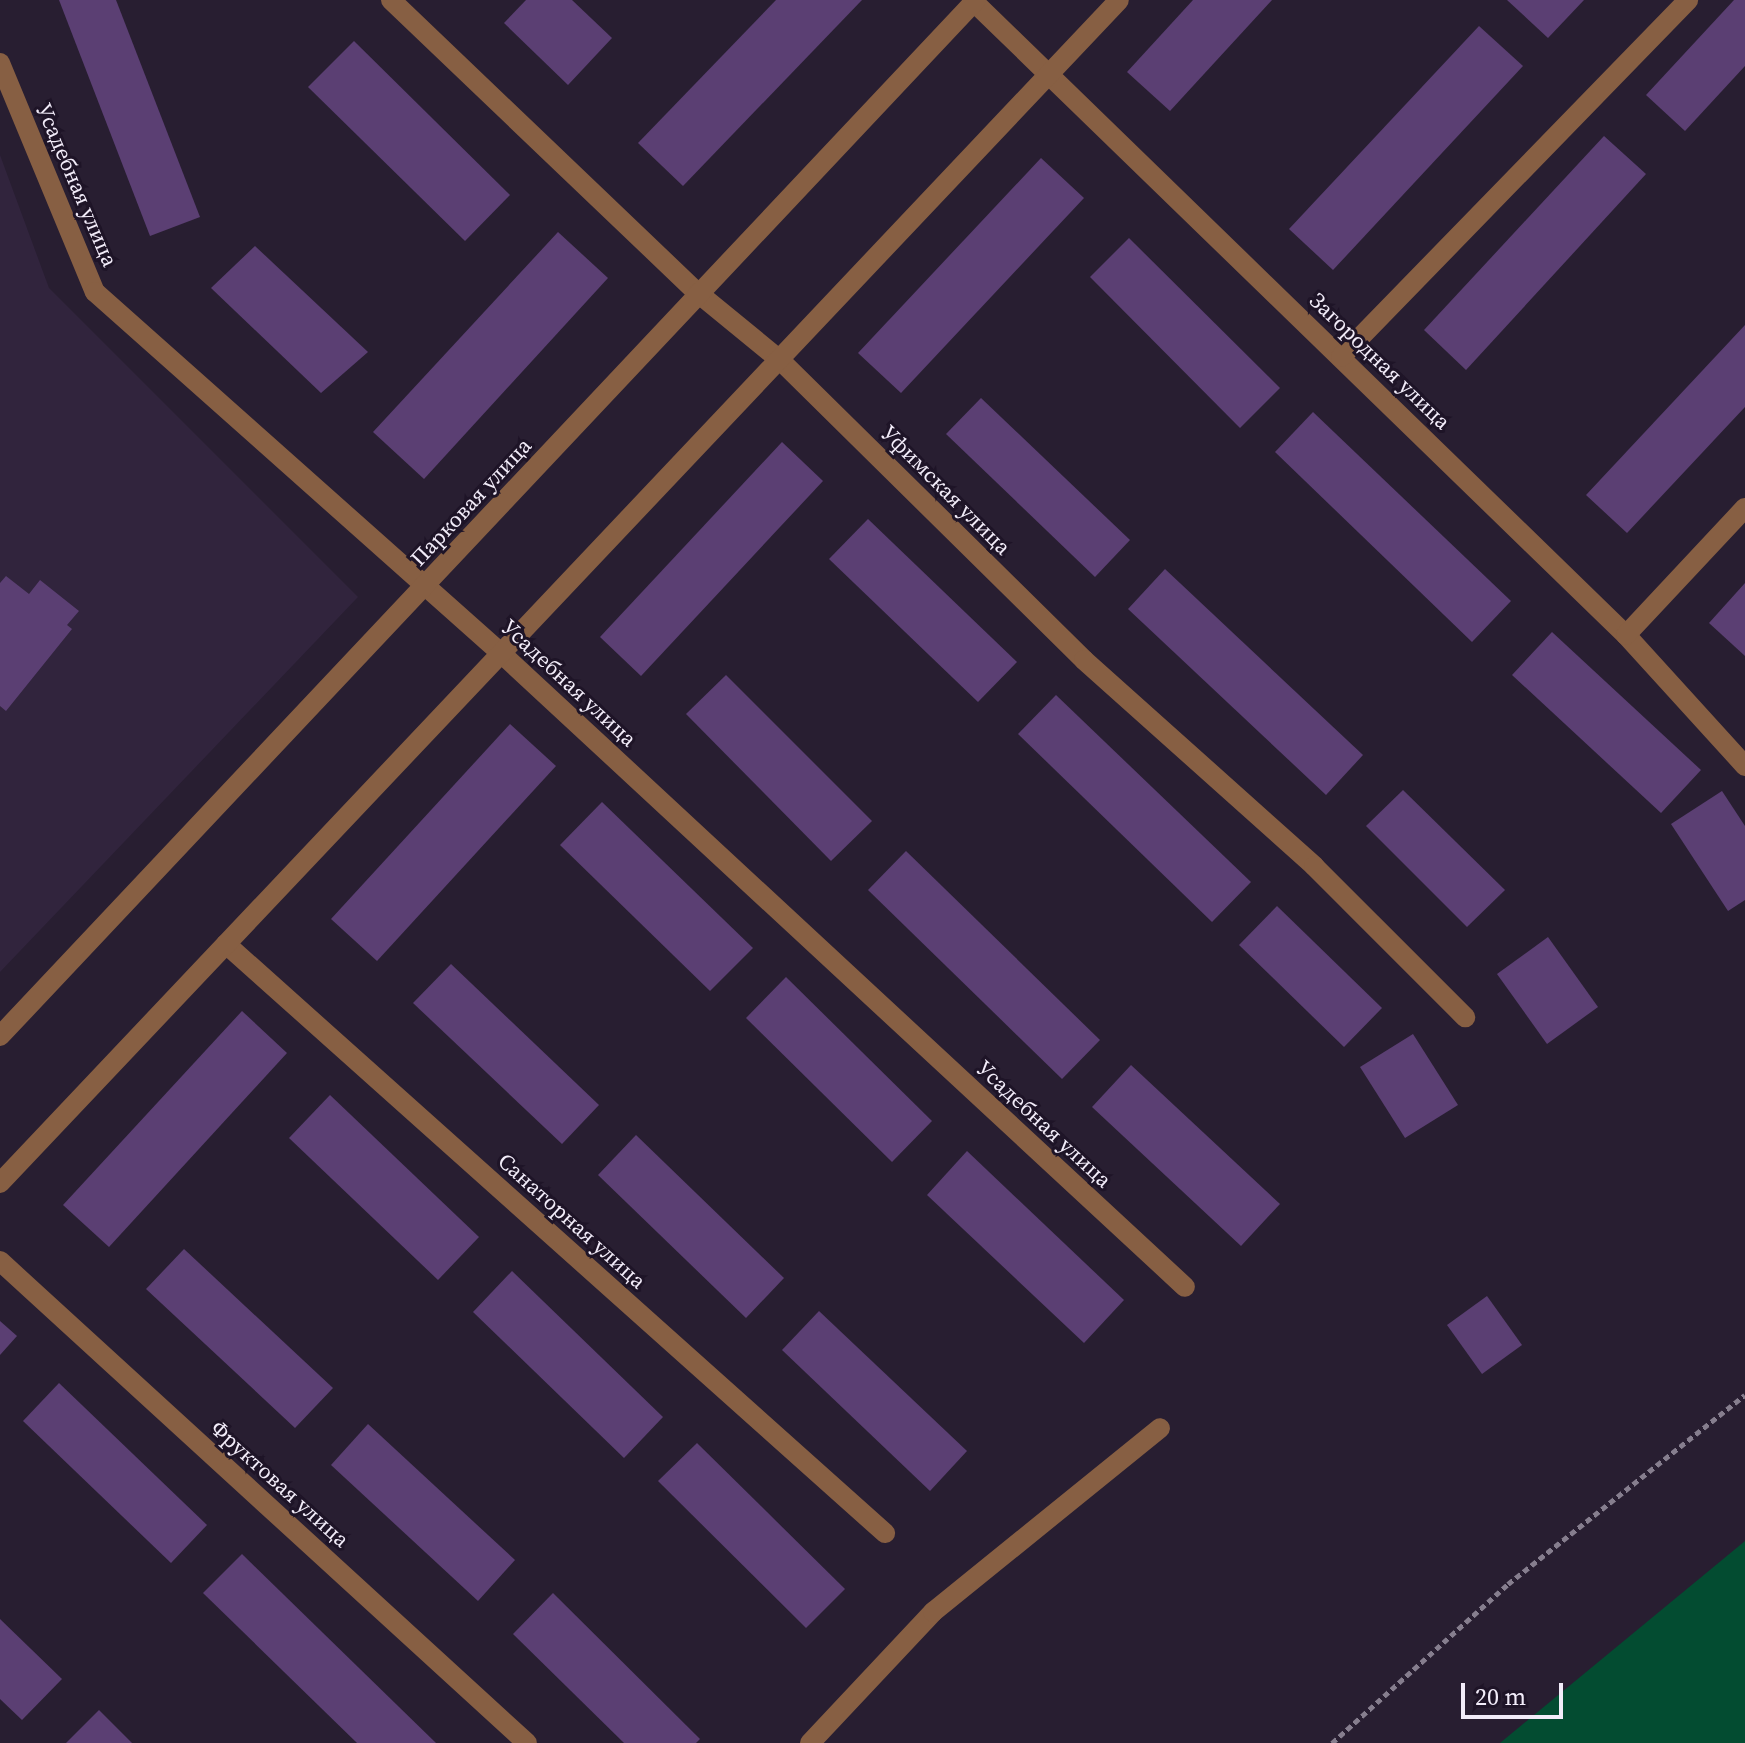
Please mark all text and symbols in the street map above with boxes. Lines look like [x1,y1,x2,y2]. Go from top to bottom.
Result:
street label: Усадебная улица [31,99,123,271]
street label: Загородная улица [1304,287,1456,435]
street label: Уфимская улица [876,420,1016,560]
street label: Парковая улица [405,433,537,571]
street label: Усадебная улица [496,614,642,752]
street label: Усадебная улица [971,1055,1117,1193]
street label: Санаторная улица [493,1148,651,1294]
street label: Фруктовая улица [206,1415,354,1553]
scale bar [1465,1667,1567,1717]
text: 20 m [1475,1680,1526,1713]

